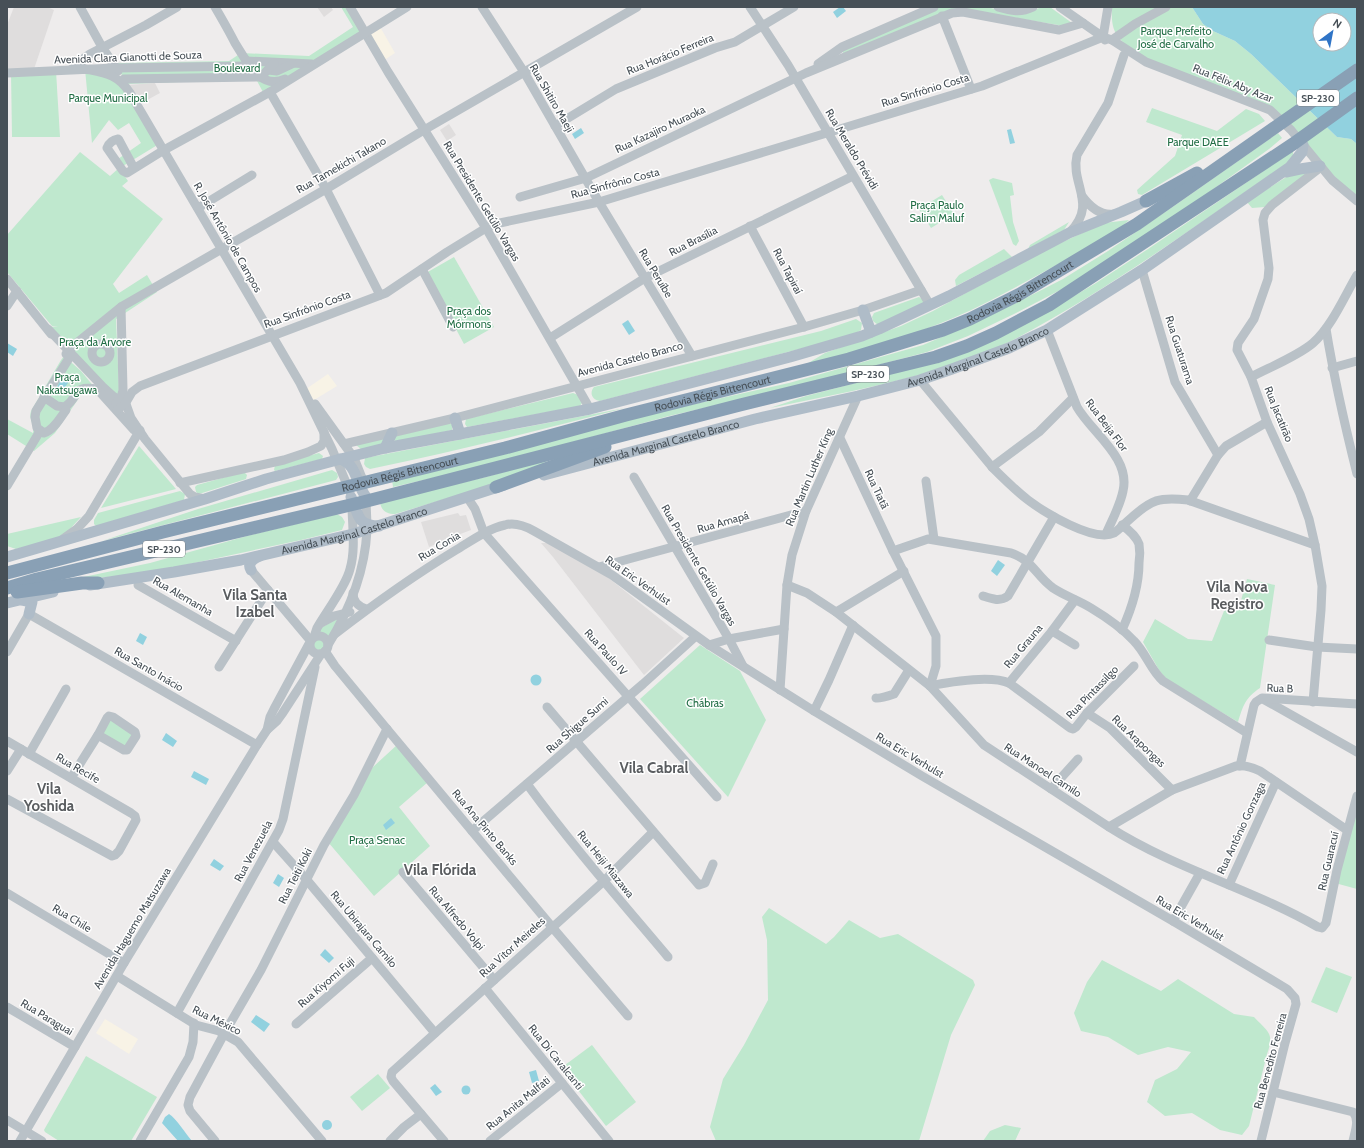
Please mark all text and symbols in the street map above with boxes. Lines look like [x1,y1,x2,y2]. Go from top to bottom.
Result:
north arrow [1312,12,1352,52]
text: N [1330,16,1344,32]
park label: Parque Prefeito José de Carvalho [1137,24,1214,51]
street label: Rua Horácio Ferreira [624,30,716,78]
street label: Avenida Clara Gianotti de Souza [54,47,203,67]
park label: Boulevard [214,61,260,75]
street label: Rua Shitiro Maeji [527,61,577,135]
street label: Rua Félix Aby Azar [1191,61,1276,106]
street label: Rua Sinfrônio Costa [879,70,971,110]
road number: SP-230 [1297,90,1339,106]
park label: Parque Municipal [68,91,148,105]
street label: Rua Kazajiro Muraoka [613,102,708,156]
street label: Rua Meraldo Prévidi [822,106,882,192]
street label: Rua Tamekichi Takano [293,134,389,196]
park label: Parque DAEE [1167,135,1229,149]
street label: Rua Presidente Getúlio Vargas [441,138,524,264]
street label: Rua Sinfrônio Costa [569,164,661,202]
street label: R. José Antônio de Campos [191,179,266,295]
park label: Praça Paulo Salim Maluf [910,198,965,225]
street label: Rua Brasília [667,223,720,259]
street label: Rua Peruíbe [636,246,676,301]
street label: Rua Tapiraí [770,246,806,297]
street label: Rodovia Régis Bittencourt [964,257,1076,327]
street label: Rua Sinfrônio Costa [262,287,353,331]
park label: Praça dos Mórmons [447,304,492,331]
street label: Rua Guaturama [1162,314,1198,387]
street label: Avenida Marginal Castelo Branco [905,323,1051,390]
park label: Praça da Árvore [59,335,131,349]
street label: Avenida Castelo Branco [576,338,684,380]
road number: SP-230 [847,366,889,382]
park label: Praça Nakatsugawa [37,370,98,397]
street label: Rodovia Régis Bittencourt [653,372,772,415]
street label: Rua Jacatirão [1261,384,1297,444]
street label: Rua Beija Flor [1083,396,1132,455]
street label: Avenida Marginal Castelo Branco [591,417,741,469]
street label: Rua Martin Luther King [782,425,836,528]
street label: Rodovia Régis Bittencourt [340,453,460,495]
street label: Rua Tiatã [862,467,893,512]
street label: Rua Presidente Getúlio Vargas [658,502,740,629]
street label: Avenida Marginal Castelo Branco [280,503,429,557]
street label: Rua Amapá [696,508,751,536]
street label: Rua Conia [415,528,463,564]
road number: SP-230 [143,541,185,557]
street label: Rua Eric Verhulst [602,552,674,608]
street label: Rua Alemanha [150,573,216,619]
district label: Vila Nova Registro [1206,578,1268,613]
district label: Vila Santa Izabel [223,586,288,621]
street label: Rua Grauna [1001,621,1046,671]
street label: Rua Paulo IV [581,626,631,678]
street label: Rua Santo Inácio [112,644,186,694]
street label: Rua Pintassilgo [1063,662,1121,722]
street label: Rua B [1266,681,1294,695]
street label: Rua Shigue Sumi [543,694,611,756]
park label: Chábras [686,696,724,710]
street label: Rua Arapongas [1109,712,1169,770]
street label: Rua Eric Verhulst [873,729,947,781]
street label: Rua Manoel Camilo [1002,740,1084,800]
street label: Rua Recife [53,750,103,786]
district label: Vila Cabral [619,759,689,777]
street label: Rua Antônio Gonzaga [1213,779,1269,876]
district label: Vila Yoshida [23,780,75,815]
street label: Rua Ana Pinto Banks [449,786,521,868]
street label: Rua Venezuela [231,817,275,884]
street label: Rua Heiji Miazawa [575,827,638,901]
street label: Rua Guaracuí [1314,829,1342,892]
park label: Praça Senac [349,833,405,847]
street label: Rua Teiti Koki [275,846,315,906]
district label: Vila Flórida [404,861,477,879]
street label: Avenida Haguemo Matsuzawa [90,864,174,991]
street label: Rua Alfredo Volpi [426,883,488,953]
street label: Rua Ubirajara Camilo [328,888,400,970]
street label: Rua Eric Verhulst [1153,892,1227,944]
street label: Rua Chile [50,901,94,935]
street label: Rua Vitor Meireles [476,914,548,980]
street label: Rua Kiyomi Fuji [295,954,357,1010]
street label: Rua Paraguai [18,996,76,1038]
street label: Rua México [190,1002,244,1038]
street label: Rua Benedito Ferreira [1250,1011,1290,1111]
street label: Rua Di Cavalcanti [525,1021,587,1093]
street label: Rua Anita Malfati [483,1073,553,1133]

